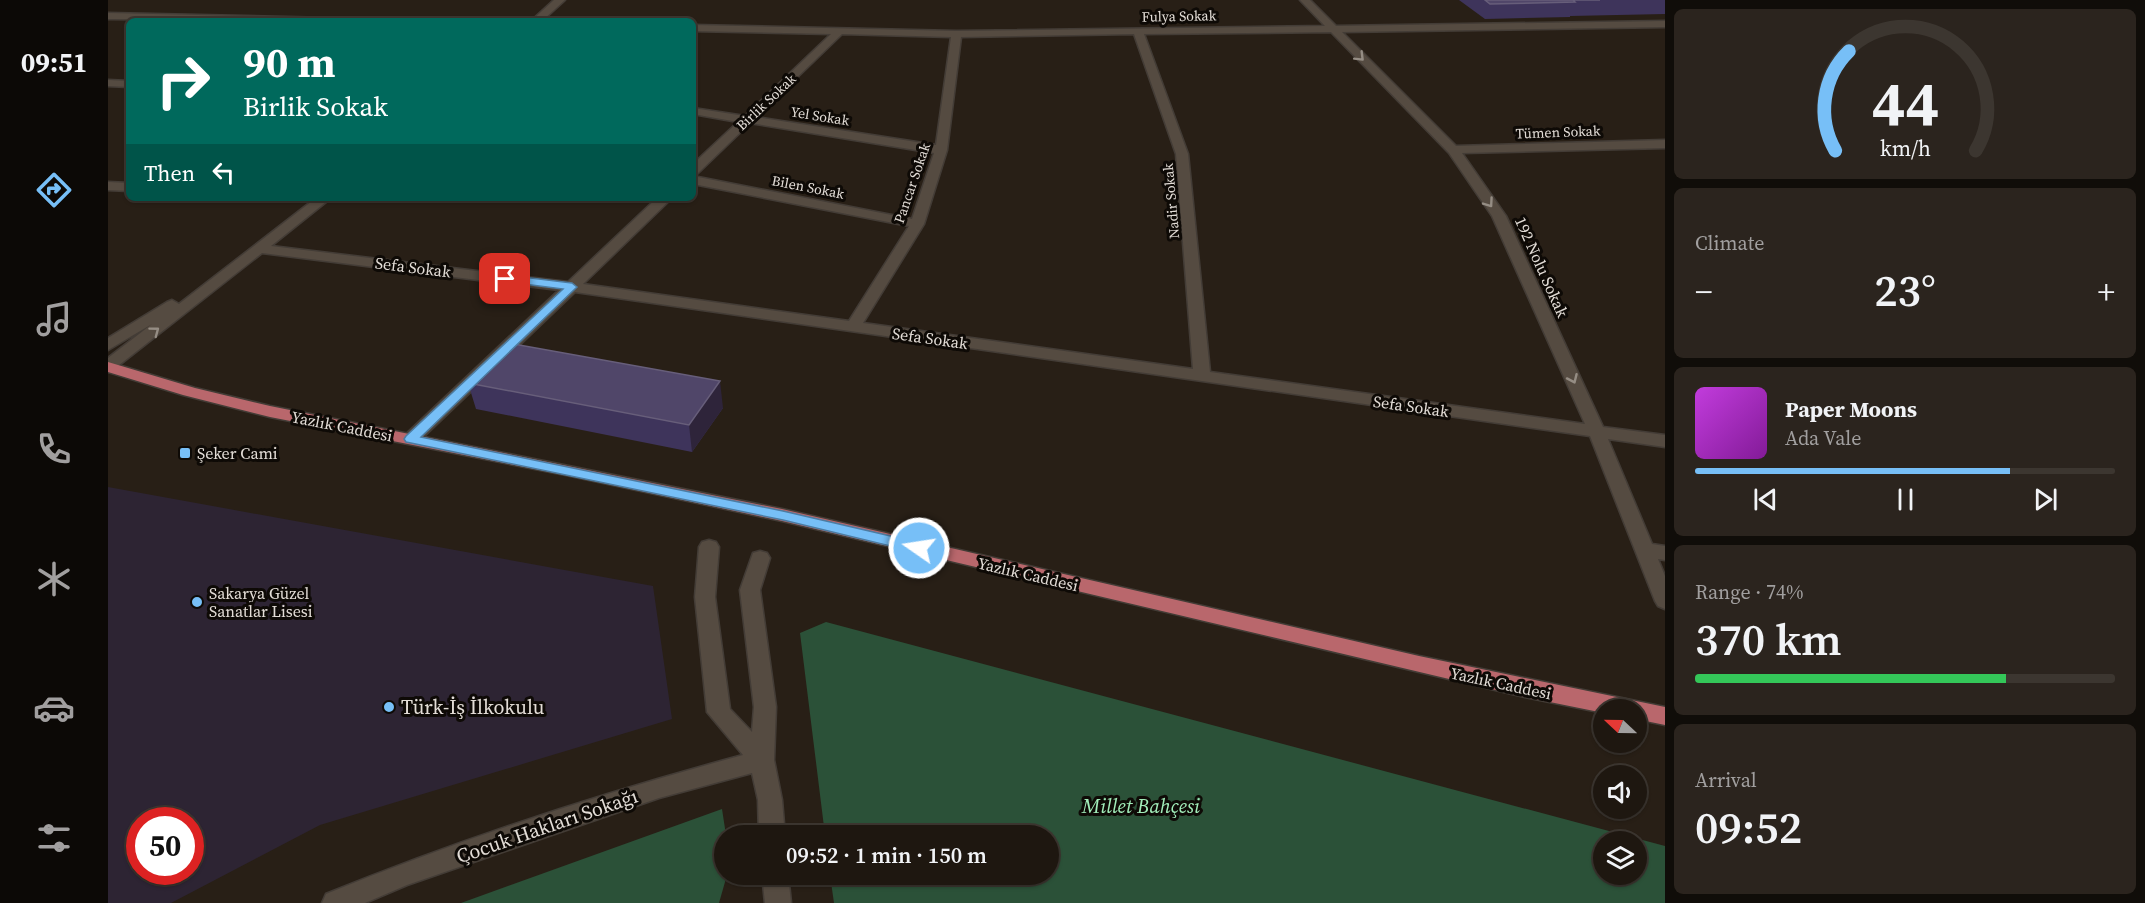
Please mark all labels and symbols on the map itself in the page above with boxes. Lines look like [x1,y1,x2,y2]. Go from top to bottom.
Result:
street label: Fulya Sokak [1142,5,1217,27]
one-way arrow [1353,50,1364,61]
street label: Birlik Sokak [732,69,801,135]
street label: Yel Sokak [789,101,851,131]
street label: Tümen Sokak [1515,121,1601,143]
street label: Pancar Sokak [889,140,935,226]
street label: Nadir Sokak [1158,162,1184,240]
street label: Bilen Sokak [770,170,846,204]
one-way arrow [1482,196,1493,207]
street label: 192 Nolu Sokak [1510,213,1574,321]
street label: Sefa Sokak [374,251,452,283]
pin [479,253,530,304]
street label: Sefa Sokak [891,322,969,354]
one-way arrow [148,328,159,339]
one-way arrow [1565,372,1577,383]
street label: Sefa Sokak [1372,390,1450,422]
street label: Yazlık Caddesi [290,405,395,447]
place label: Şeker Cami [197,442,278,464]
marker: Şeker Cami [178,446,192,460]
position arrow [887,516,951,580]
street label: Yazlık Caddesi [976,552,1081,596]
place label: Sakarya Güzel Sanatlar Lisesi [209,582,313,622]
marker: Sakarya Güzel Sanatlar Lisesi [190,595,204,609]
street label: Yazlık Caddesi [1449,662,1554,704]
place label: Türk-İş İlkokulu [401,693,544,721]
north arrow [1593,699,1647,753]
marker: Türk-İş İlkokulu [382,700,396,714]
street label: Çocuk Hakları Sokağı [452,782,642,870]
park label: Millet Bahçesi [1081,792,1200,820]
speed limit sign: 50 [126,807,204,885]

